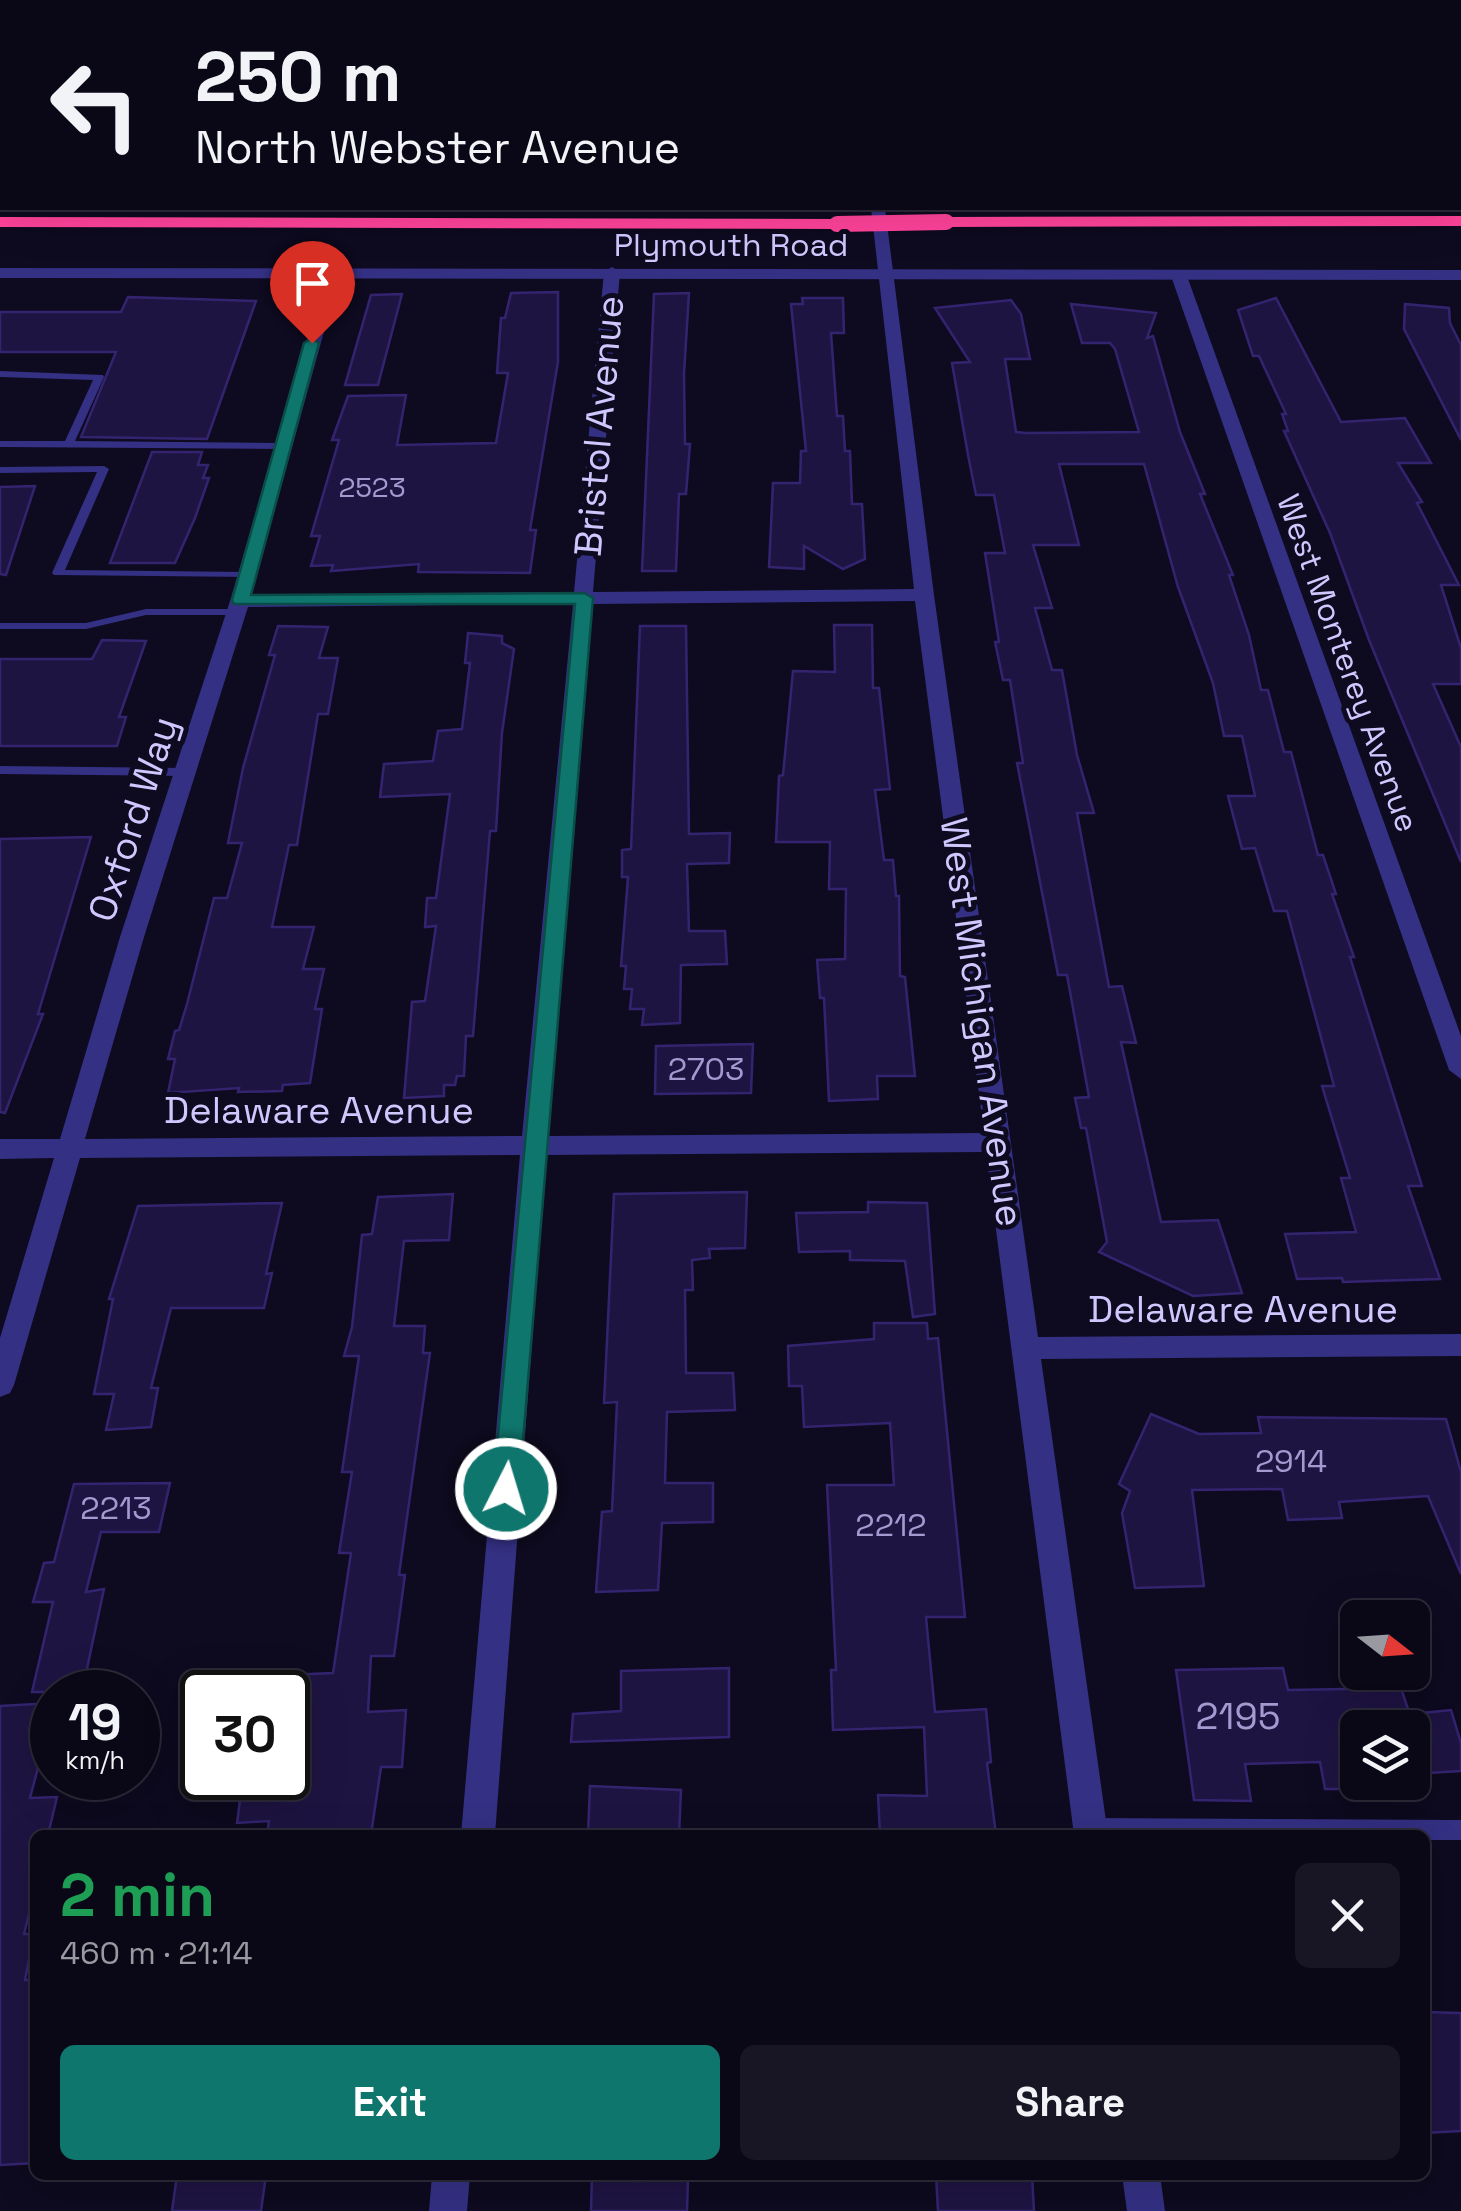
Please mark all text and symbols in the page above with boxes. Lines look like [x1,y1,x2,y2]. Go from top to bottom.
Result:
text: 250 m [195,32,402,121]
icon: left [30,40,160,170]
text: North Webster Avenue [195,119,680,176]
street label: Plymouth Road [614,225,848,265]
pin [270,241,355,344]
icon: arrive [285,256,340,311]
street label: Bristol Avenue [564,294,634,558]
house number: 2523 [338,469,406,505]
street label: West Monterey Avenue [1268,489,1428,837]
street label: Oxford Way [77,711,189,927]
street label: West Michigan Avenue [930,814,1034,1230]
house number: 2703 [668,1049,744,1089]
street label: Delaware Avenue [164,1086,474,1134]
street label: Delaware Avenue [1088,1285,1398,1333]
position arrow [454,1437,558,1541]
house number: 2914 [1255,1441,1327,1481]
house number: 2213 [80,1488,152,1528]
house number: 2212 [855,1505,927,1545]
north arrow [1340,1600,1430,1690]
map controls [1340,1600,1430,1800]
speed limit sign: 30 [180,1670,310,1800]
text: 19 [68,1691,122,1755]
house number: 2195 [1196,1692,1280,1740]
button: layers [1340,1710,1430,1800]
text: km/h [65,1744,125,1776]
text: 2 min [60,1857,215,1934]
button: close [1295,1863,1400,1968]
text: 460 m · 21:14 [60,1933,252,1973]
button: Exit [60,2045,720,2160]
button: Share [740,2045,1400,2160]

